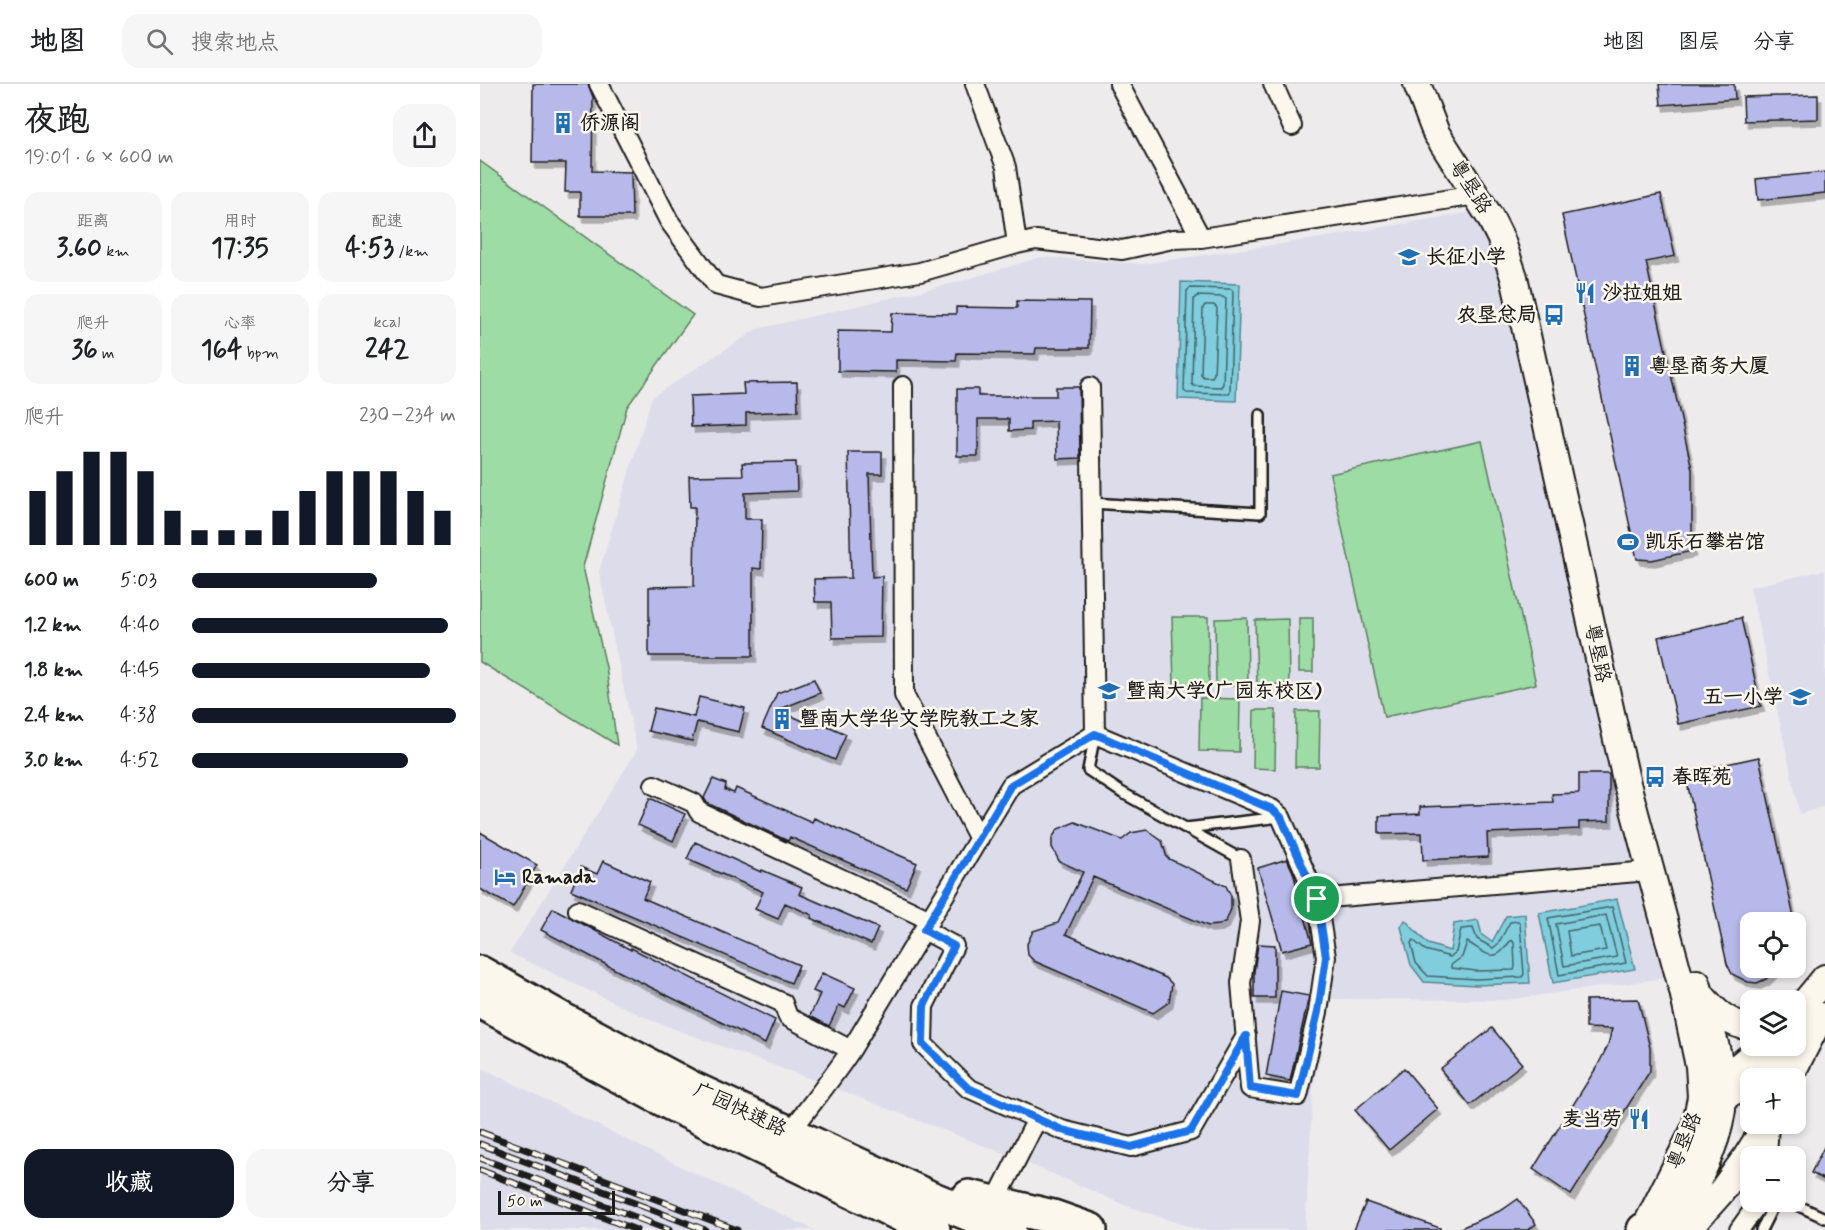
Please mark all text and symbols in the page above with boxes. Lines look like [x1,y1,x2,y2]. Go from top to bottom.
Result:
search box [122,14,542,68]
text: 地图 [30,24,86,61]
icon: search [143,25,176,58]
text: 地图 [1603,28,1645,56]
text: 图层 [1678,28,1720,56]
text: 分享 [1753,28,1795,56]
text: 搜索地点 [191,29,279,57]
text: 夜跑 [24,99,90,143]
button: share [393,104,456,167]
place label: 侨源阁 [580,110,640,137]
building icon: 侨源阁 [551,111,575,135]
text: 19:01 · 6 × 600 m [24,144,174,171]
street label: 粤垦路 [1442,154,1498,220]
text: 距离 [77,211,109,232]
text: 用时 [224,211,256,232]
text: 配速 [371,211,403,232]
text: 3.60 [56,232,102,266]
text: 17:35 [211,232,269,266]
text: 4:53 [345,232,394,266]
text: km [102,241,130,262]
text: /km [394,241,429,262]
place label: 长征小学 [1426,244,1506,271]
school or university icon: 长征小学 [1397,245,1421,269]
place label: 沙拉姐姐 [1602,280,1682,307]
restaurant icon: 沙拉姐姐 [1573,281,1597,305]
place label: 农垦总局 [1457,302,1537,329]
bus stop icon: 农垦总局 [1542,303,1566,327]
text: kcal [374,312,400,333]
text: 爬升 [77,313,109,334]
text: 心率 [224,313,256,334]
text: 242 [365,333,409,367]
text: 36 [71,334,98,368]
text: 164 [201,334,242,368]
text: m [98,343,115,364]
text: bpm [242,343,279,364]
place label: 粤垦商务大厦 [1649,353,1769,380]
building icon: 粤垦商务大厦 [1620,354,1644,378]
text: 230–234 m [359,402,456,429]
text: 爬升 [24,404,64,431]
place label: 凯乐石攀岩馆 [1645,529,1765,556]
sports icon: 凯乐石攀岩馆 [1616,530,1640,554]
text: 600 m [24,567,79,594]
text: 5:03 [120,567,157,594]
text: 1.2 km [24,612,81,639]
text: 4:40 [120,612,160,639]
street label: 粤垦路 [1578,621,1617,686]
text: 1.8 km [24,657,83,684]
text: 4:45 [120,657,159,684]
place label: 暨南大学(广园东校区) [1126,678,1323,705]
school or university icon: 暨南大学(广园东校区) [1097,679,1121,703]
place label: 五一小学 [1703,684,1783,711]
school or university icon: 五一小学 [1788,685,1812,709]
text: 2.4 km [24,702,84,729]
text: 4:38 [120,702,157,729]
place label: 暨南大学华文学院教工之家 [799,706,1039,733]
building icon: 暨南大学华文学院教工之家 [770,707,794,731]
text: 3.0 km [24,747,83,774]
text: 4:52 [120,747,160,774]
place label: 春晖苑 [1672,764,1732,791]
bus stop icon: 春晖苑 [1643,765,1667,789]
place label: Ramada [522,864,596,891]
hotel icon: Ramada [493,865,517,889]
pin [1291,873,1342,924]
icon: arrive [1300,882,1333,915]
map controls [1740,912,1806,1212]
button: locate [1740,912,1806,978]
button: layers [1740,990,1806,1056]
button: + [1740,1068,1806,1134]
street label: 广园快速路 [689,1077,792,1144]
place label: 麦当劳 [1562,1106,1622,1133]
restaurant icon: 麦当劳 [1627,1107,1651,1131]
street label: 粤垦路 [1661,1107,1709,1174]
button: − [1740,1146,1806,1212]
button: 收藏 [24,1149,234,1218]
button: 分享 [246,1149,456,1218]
scale bar [498,1188,615,1216]
text: 50 m [507,1191,543,1212]

